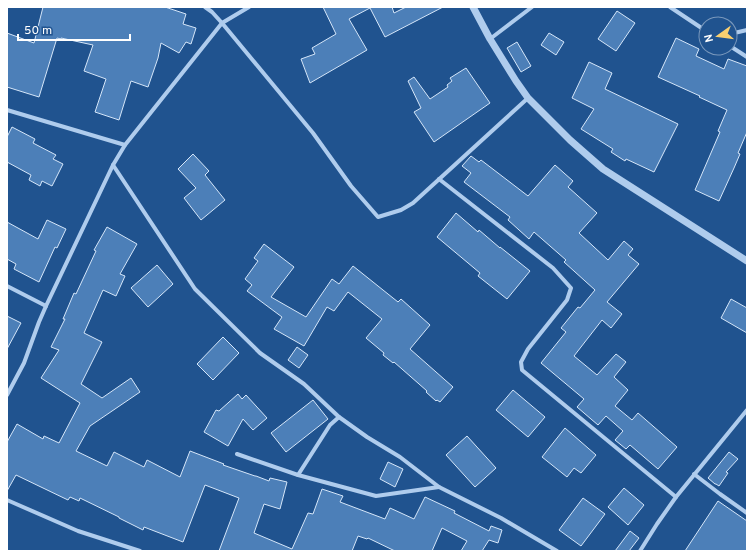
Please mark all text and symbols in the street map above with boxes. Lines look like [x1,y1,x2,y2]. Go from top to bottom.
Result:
scale bar [18,16,130,42]
north arrow [698,16,738,56]
text: 50 m [24,23,52,39]
text: N [702,33,717,44]

